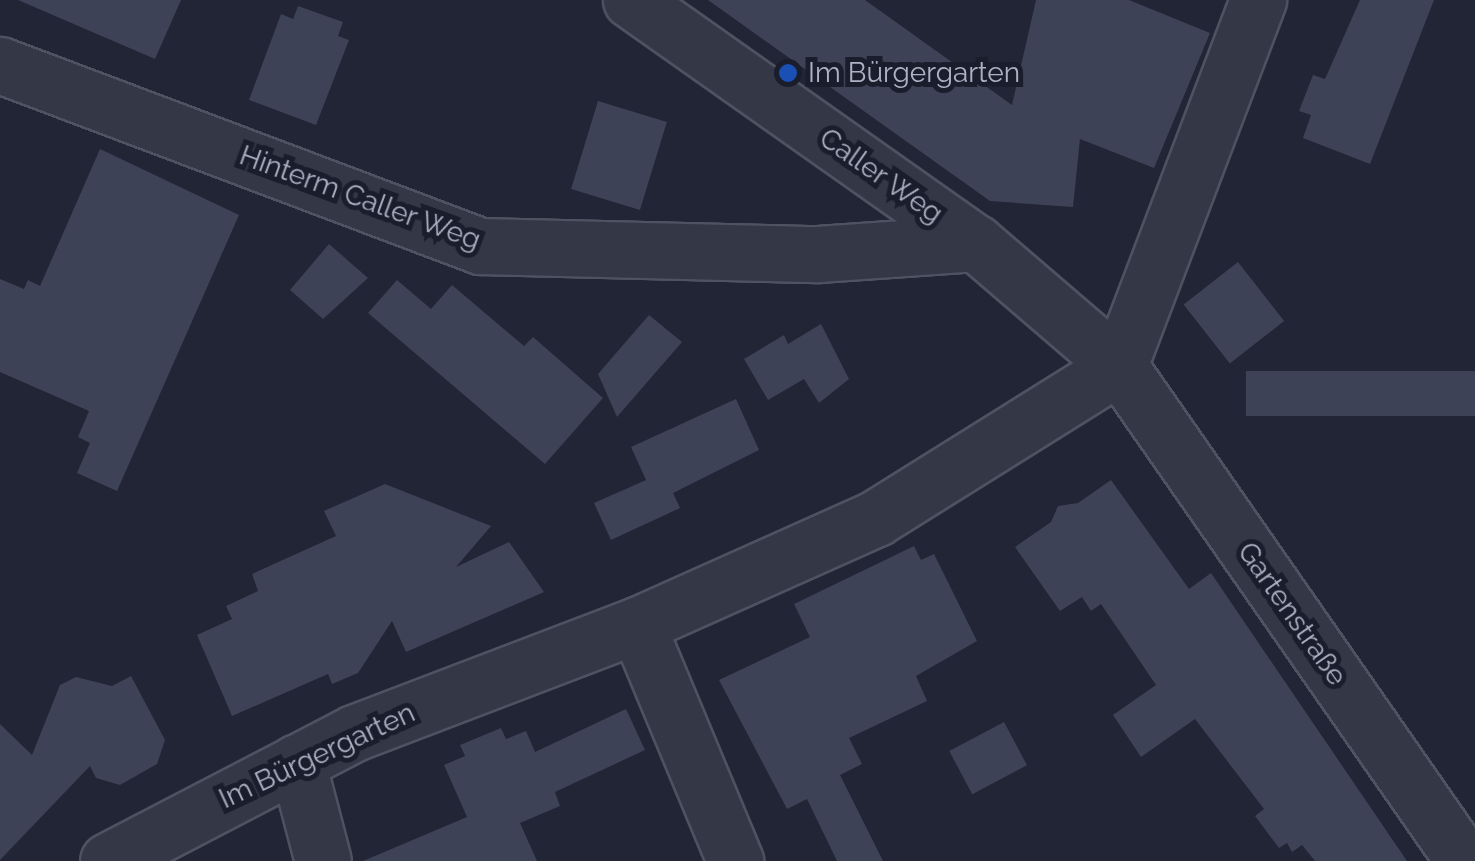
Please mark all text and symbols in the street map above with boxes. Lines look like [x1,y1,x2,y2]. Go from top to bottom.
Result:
place label: Im Bürgergarten [808,56,1020,90]
marker: Im Bürgergarten [777,62,799,84]
street label: Caller Weg [812,121,950,231]
street label: Hinterm Caller Weg [234,139,486,257]
street label: Gartenstraße [1230,536,1354,692]
street label: Im Bürgergarten [214,696,420,816]

